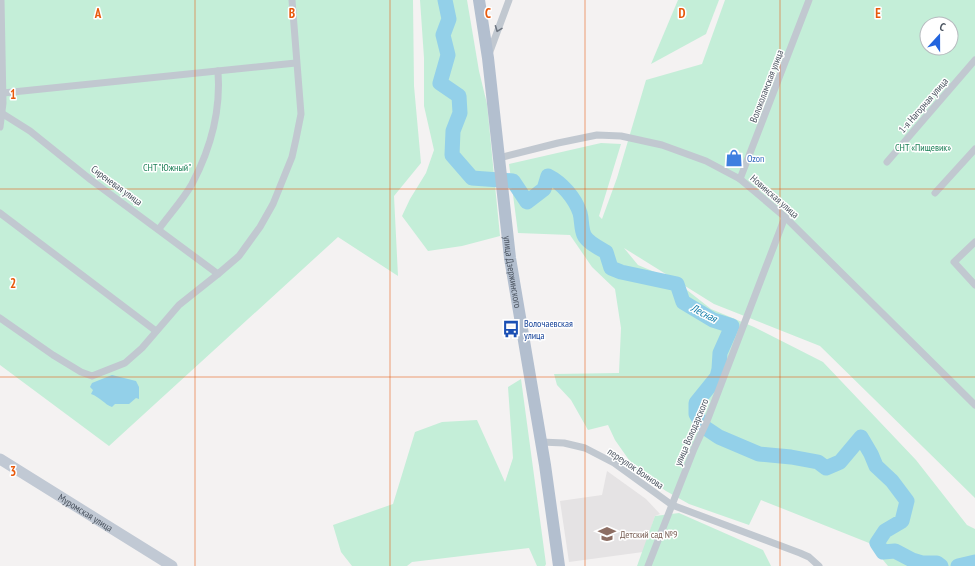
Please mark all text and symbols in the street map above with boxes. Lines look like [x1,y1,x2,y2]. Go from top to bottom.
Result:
text: A [94,5,102,22]
text: B [289,5,295,22]
text: C [485,5,491,22]
text: D [679,5,686,22]
text: E [875,5,881,22]
north arrow [919,16,959,56]
text: С [938,19,947,34]
one-way arrow [495,25,503,32]
street label: Волоколамская улица [747,48,786,124]
street label: 1-я Нагорная улица [896,75,951,136]
text: 1 [10,86,16,103]
park label: СНТ «Пищевик» [895,141,951,154]
shop icon: Ozon [724,148,744,168]
place label: Ozon [747,152,765,165]
park label: СНТ "Южный" [143,161,191,174]
street label: Сиреневая улица [88,162,145,208]
street label: Новинская улица [748,172,802,221]
street label: улица Дзержинского [501,235,524,309]
text: 2 [10,275,16,292]
water label: Лесная [688,300,721,326]
place label: Волочаевская улица [524,317,573,342]
bus stop icon: Волочаевская улица [501,319,521,339]
street label: улица Володарского [671,397,711,468]
street label: переулок Воинова [605,445,666,492]
text: 3 [10,463,16,480]
street label: Муромская улица [56,491,115,535]
school or university icon: Детский сад №9 [597,524,617,544]
place label: Детский сад №9 [620,528,678,541]

